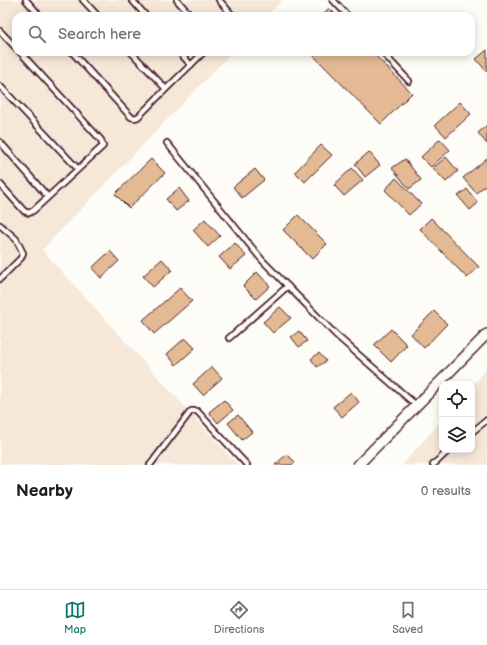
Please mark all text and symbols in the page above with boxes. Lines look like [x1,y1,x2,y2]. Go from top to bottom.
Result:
search box [12,12,475,56]
icon: search [26,23,48,45]
text: Search here [58,25,141,44]
map controls [439,381,475,453]
button: locate [439,381,475,417]
button: layers [439,417,475,453]
text: Nearby [16,481,73,501]
text: 0 results [421,483,471,499]
tab: Map [64,599,86,636]
tab: Directions [214,599,264,636]
tab: Saved [392,599,423,636]

